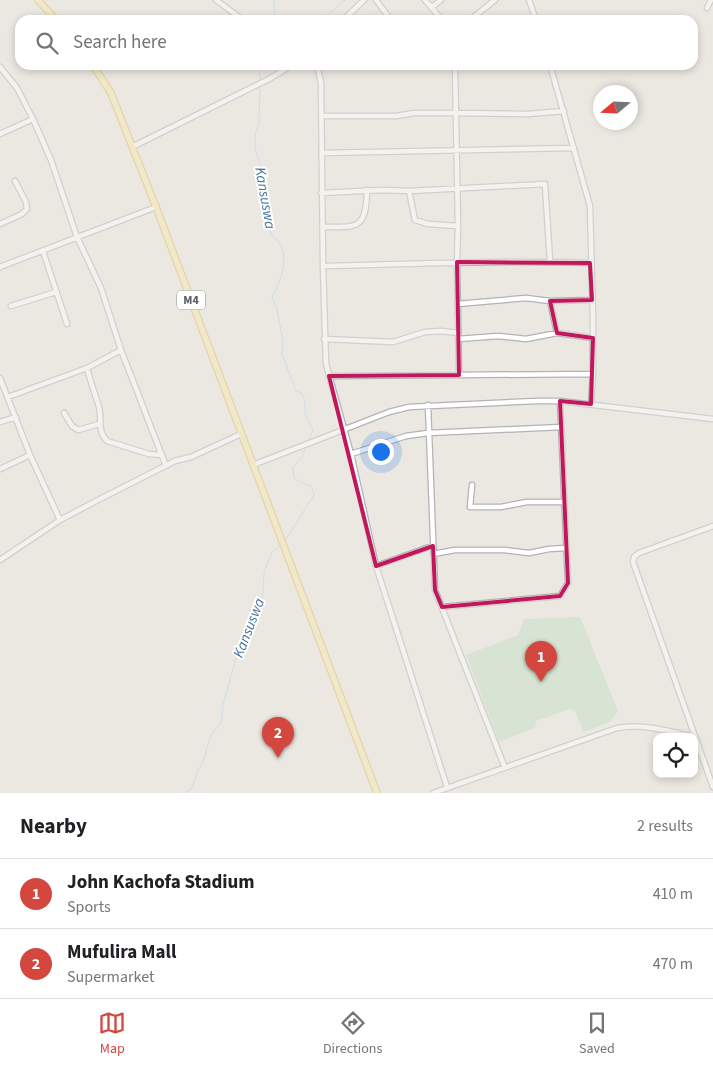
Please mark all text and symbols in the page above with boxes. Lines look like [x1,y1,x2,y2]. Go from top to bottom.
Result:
search box [15,15,698,70]
icon: search [33,29,61,57]
text: Search here [73,29,167,56]
north arrow [593,85,638,130]
water label: Kansuswa [249,165,281,231]
road number: M4 [177,290,205,310]
your location [368,439,394,465]
water label: Kansuswa [228,595,270,661]
pin: 1 [525,641,557,682]
pin: 2 [262,717,294,758]
map controls [653,733,698,778]
button: locate [653,733,698,778]
text: Nearby [20,811,87,841]
text: 2 results [637,815,693,837]
text: John Kachofa Stadium [67,869,255,896]
text: 1 [32,883,40,905]
text: 410 m [653,883,693,905]
text: Sports [67,896,111,918]
text: Mufulira Mall [67,939,176,966]
text: 2 [32,953,40,975]
text: 470 m [653,953,693,975]
text: Supermarket [67,966,154,988]
tab: Map [98,1009,126,1059]
tab: Directions [323,1009,382,1059]
tab: Saved [579,1009,615,1059]

